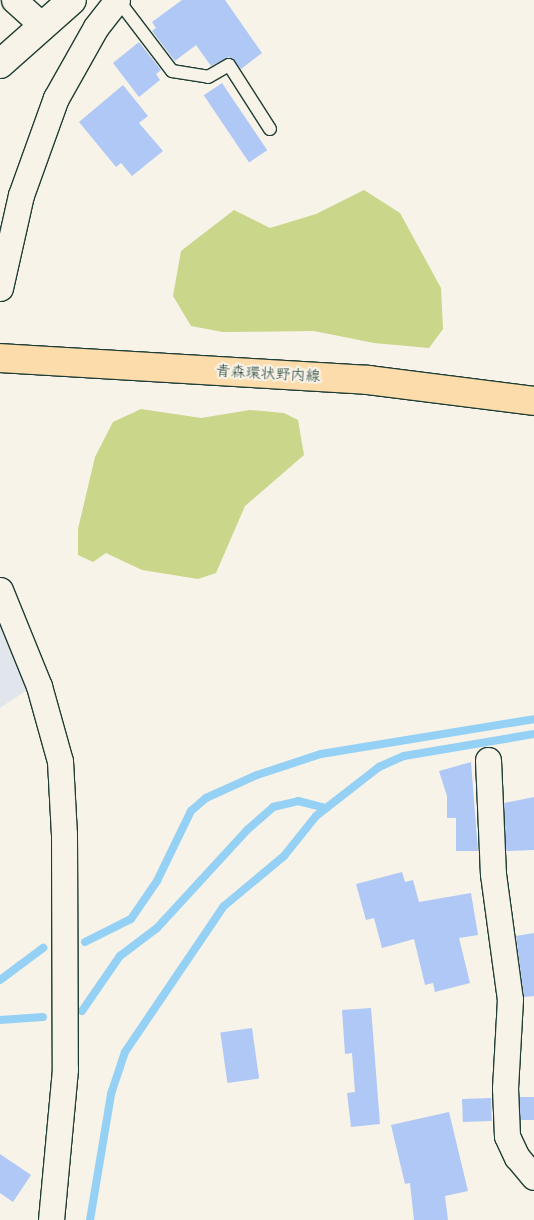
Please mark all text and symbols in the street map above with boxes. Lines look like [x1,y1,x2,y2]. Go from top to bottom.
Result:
street label: 青森環状野内線 [215,362,321,386]

